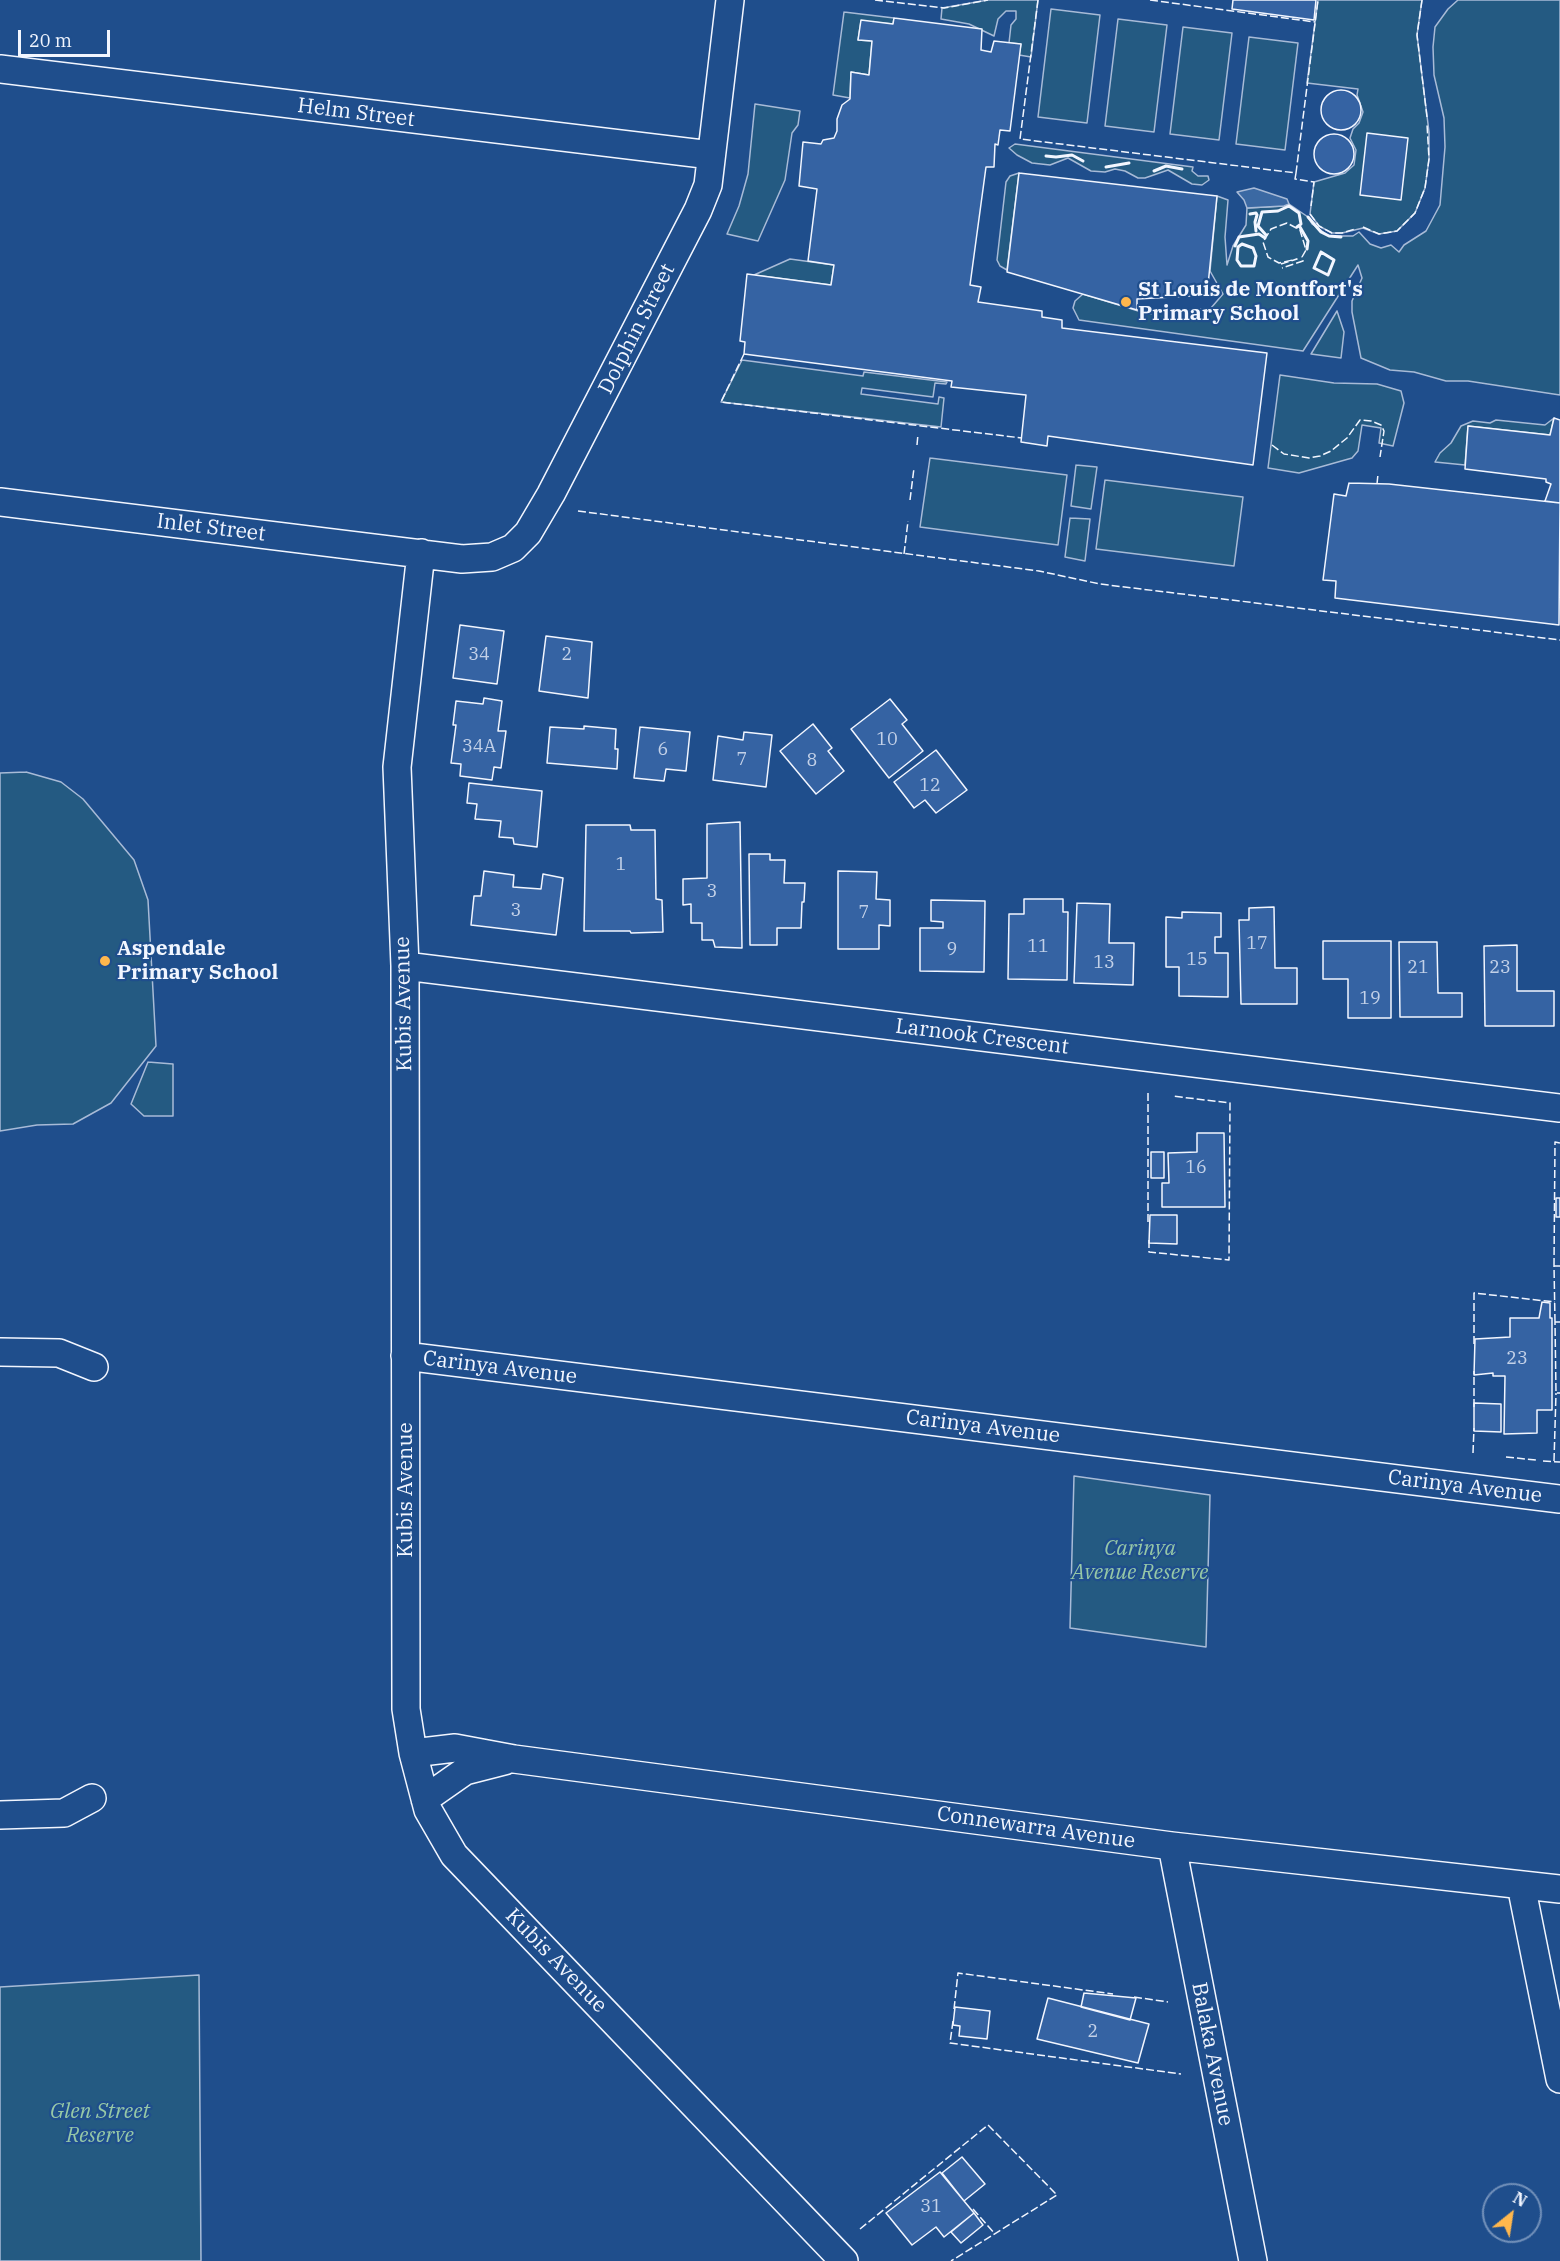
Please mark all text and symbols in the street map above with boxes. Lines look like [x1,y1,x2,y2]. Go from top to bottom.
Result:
scale bar [21,18,112,56]
text: 20 m [29,29,72,52]
street label: Helm Street [296,93,416,133]
street label: Dolphin Street [593,260,681,398]
place label: St Louis de Montfort's Primary School [1138,277,1363,327]
marker: St Louis de Montfort's Primary School [1119,295,1133,309]
street label: Inlet Street [155,509,267,547]
house number: 34 [468,644,490,666]
house number: 2 [562,644,572,666]
house number: 10 [876,729,898,751]
house number: 34A [462,736,496,758]
house number: 6 [658,739,668,761]
house number: 7 [737,749,747,771]
house number: 8 [807,750,817,772]
house number: 12 [919,775,941,797]
house number: 1 [616,854,626,876]
house number: 3 [707,881,717,903]
house number: 3 [511,900,521,922]
house number: 7 [859,902,869,924]
house number: 17 [1246,933,1268,955]
place label: Aspendale Primary School [117,936,278,986]
street label: Kubis Avenue [390,936,418,1072]
house number: 11 [1027,936,1049,958]
house number: 9 [947,939,957,961]
house number: 15 [1186,949,1208,971]
house number: 13 [1093,952,1115,974]
marker: Aspendale Primary School [98,954,112,968]
house number: 21 [1407,957,1429,979]
house number: 23 [1489,957,1511,979]
house number: 19 [1359,988,1381,1010]
street label: Larnook Crescent [894,1014,1070,1060]
house number: 16 [1185,1157,1207,1179]
street label: Carinya Avenue [422,1346,578,1390]
house number: 23 [1506,1348,1528,1370]
street label: Carinya Avenue [905,1405,1061,1449]
street label: Kubis Avenue [393,1422,419,1558]
street label: Carinya Avenue [1387,1465,1543,1509]
park label: Carinya Avenue Reserve [1072,1536,1208,1586]
street label: Connewarra Avenue [935,1802,1137,1854]
street label: Kubis Avenue [500,1904,612,2018]
street label: Balaka Avenue [1186,1980,1238,2128]
house number: 2 [1088,2021,1098,2043]
park label: Glen Street Reserve [50,2099,150,2149]
north arrow [1482,2183,1542,2243]
text: N [1510,2187,1530,2211]
house number: 31 [920,2196,942,2218]

